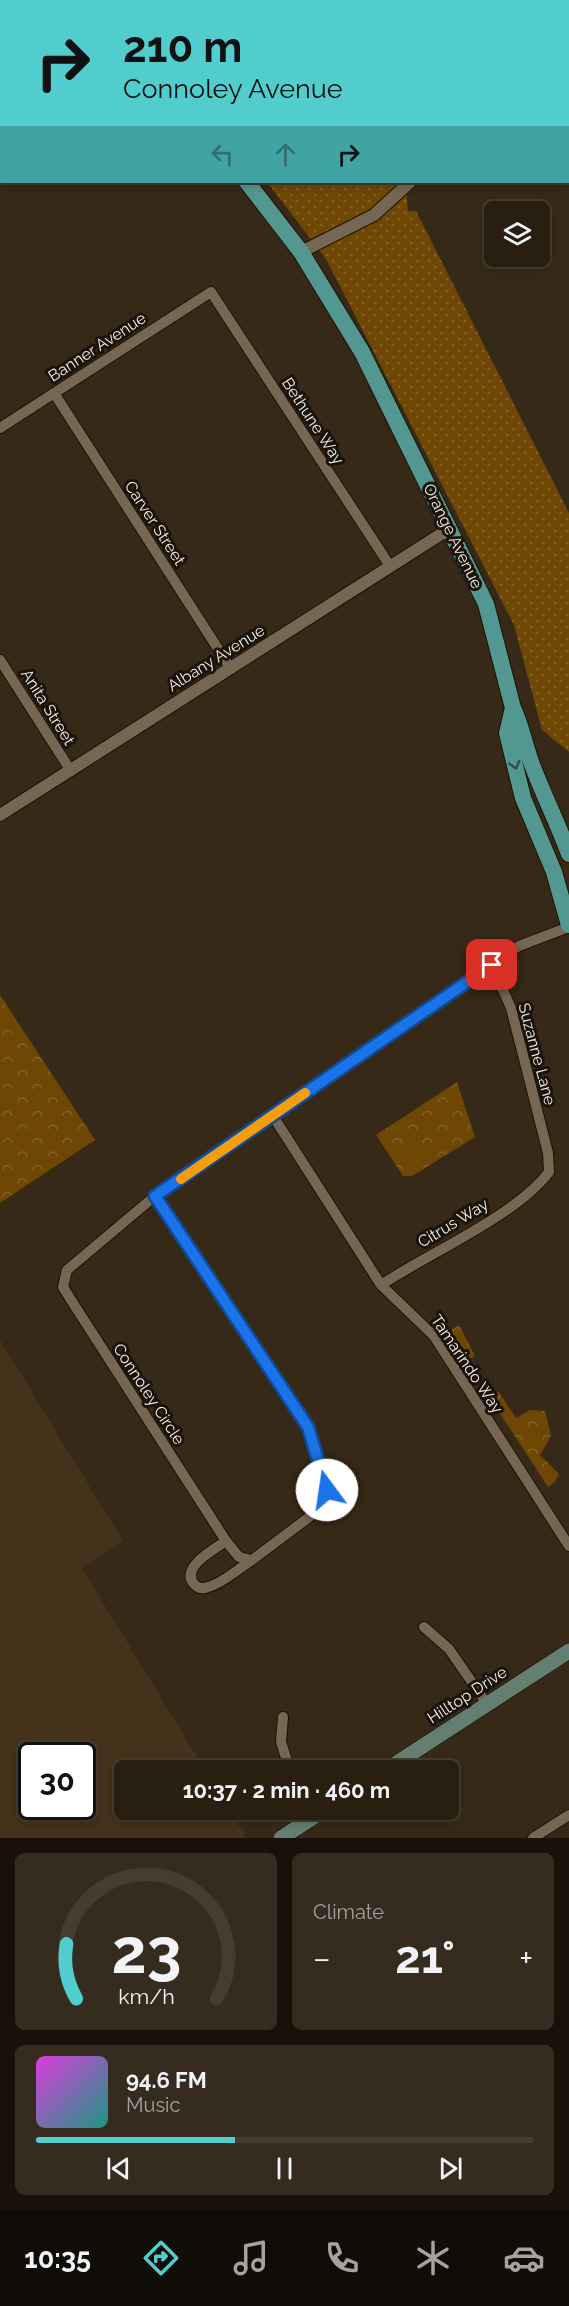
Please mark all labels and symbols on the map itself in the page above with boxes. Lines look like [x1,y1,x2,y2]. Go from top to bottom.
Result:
street label: Banner Avenue [45,308,149,386]
street label: Bethune Way [278,374,348,468]
street label: Carver Street [121,477,190,569]
street label: Orange Avenue [419,480,487,592]
street label: Albany Avenue [164,621,268,695]
street label: Anita Street [17,665,79,749]
one-way arrow [507,760,520,770]
pin [466,939,517,990]
street label: Suzanne Lane [514,1001,560,1107]
street label: Citrus Way [414,1194,492,1252]
street label: Tamarindo Way [427,1311,507,1417]
street label: Connoley Circle [109,1340,189,1448]
position arrow [295,1458,359,1522]
street label: Hilltop Drive [424,1662,510,1728]
speed limit sign: 30 [18,1742,96,1820]

